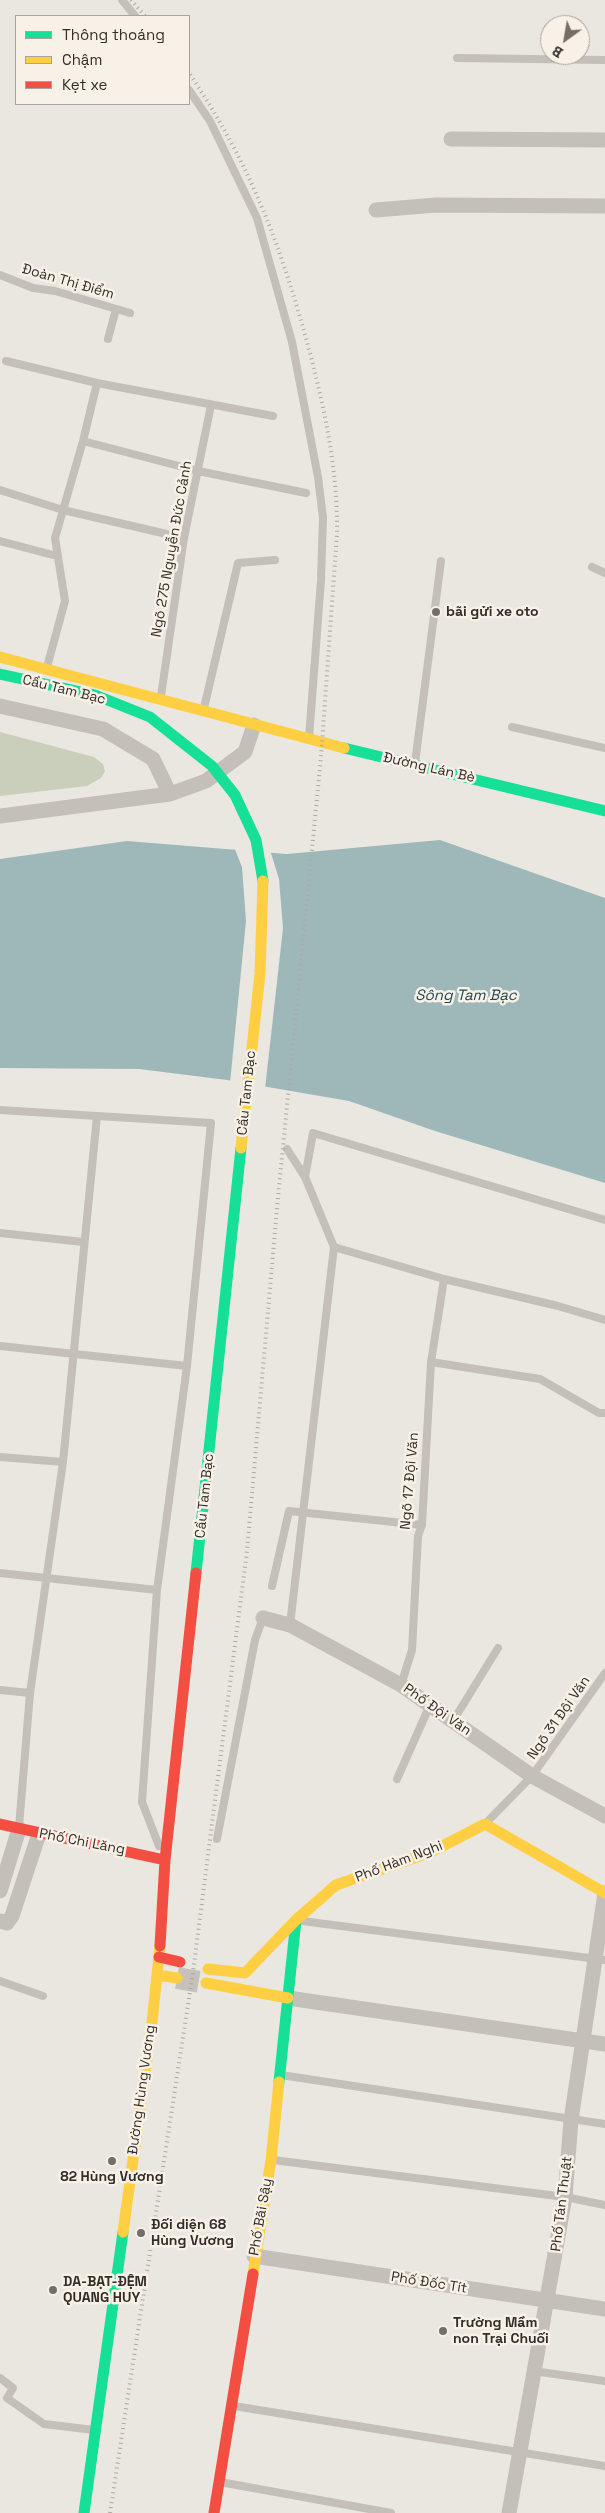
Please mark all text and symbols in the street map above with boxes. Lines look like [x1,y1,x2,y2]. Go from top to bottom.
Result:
legend [15,15,190,105]
north arrow [540,15,590,65]
text: Thông thoáng [62,25,165,44]
text: B [549,42,566,62]
text: Chậm [62,50,102,69]
text: Kẹt xe [62,75,107,94]
street label: Đoàn Thị Điểm [20,261,116,303]
street label: Ngõ 275 Nguyễn Đức Cảnh [148,459,196,639]
place label: bãi gửi xe oto [446,604,539,620]
marker: bãi gửi xe oto [430,606,442,618]
street label: Cầu Tam Bạc [21,672,107,708]
street label: Đường Lán Bè [382,749,476,787]
water label: Sông Tam Bạc [415,987,517,1005]
street label: Cầu Tam Bạc [234,1050,260,1136]
street label: Ngõ 17 Đội Văn [397,1432,423,1530]
street label: Cầu Tam Bạc [192,1453,218,1539]
street label: Ngõ 31 Đội Văn [524,1673,594,1763]
street label: Phố Đội Văn [400,1680,474,1740]
street label: Phố Chi Lăng [38,1825,126,1859]
street label: Phố Hàm Nghi [353,1838,445,1886]
street label: Đường Hùng Vương [125,2024,159,2156]
marker: 82 Hùng Vương [106,2155,118,2167]
street label: Phố Tán Thuật [548,2155,576,2253]
place label: 82 Hùng Vương [60,2169,164,2185]
street label: Phố Bãi Sậy [246,2177,276,2257]
place label: Đối diện 68 Hùng Vương [151,2217,234,2250]
marker: Đối diện 68 Hùng Vương [135,2227,147,2239]
street label: Phố Đốc Tít [390,2269,468,2297]
place label: DA-BẠT-ĐỆM QUANG HUY [63,2274,147,2306]
marker: DA-BẠT-ĐỆM QUANG HUY [47,2284,59,2296]
place label: Trường Mầm non Trại Chuối [453,2315,549,2348]
marker: Trường Mầm non Trại Chuối [437,2325,449,2337]

